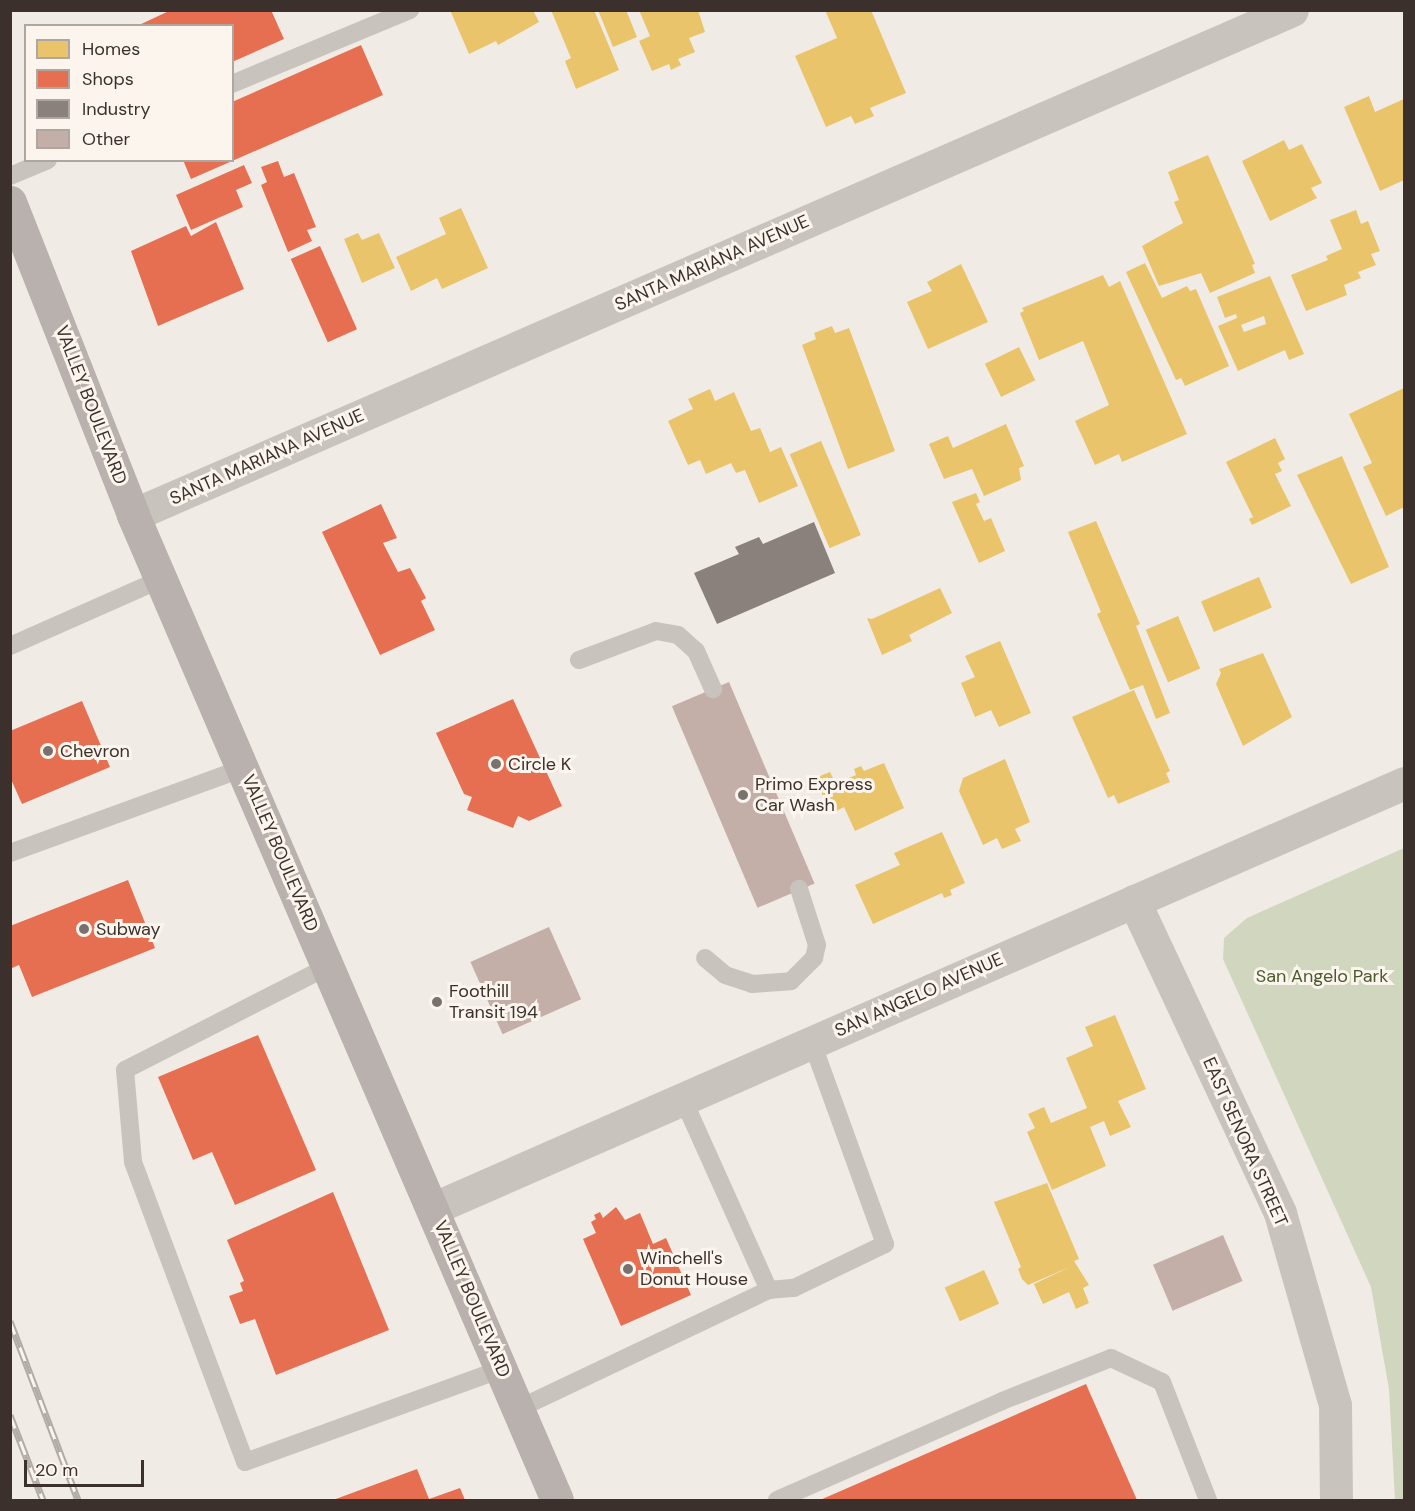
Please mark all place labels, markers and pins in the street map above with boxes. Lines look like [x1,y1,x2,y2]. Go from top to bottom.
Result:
place label: Chevron [60,740,130,762]
marker: Chevron [41,744,55,758]
place label: Circle K [508,753,571,775]
marker: Circle K [489,757,503,771]
place label: Primo Express Car Wash [755,774,873,816]
marker: Primo Express Car Wash [736,788,750,802]
place label: Subway [96,918,161,940]
marker: Subway [77,922,91,936]
place label: Foothill Transit 194 [449,981,538,1024]
marker: Foothill Transit 194 [430,995,444,1009]
place label: Winchell's Donut House [640,1248,748,1290]
marker: Winchell's Donut House [621,1262,635,1276]

